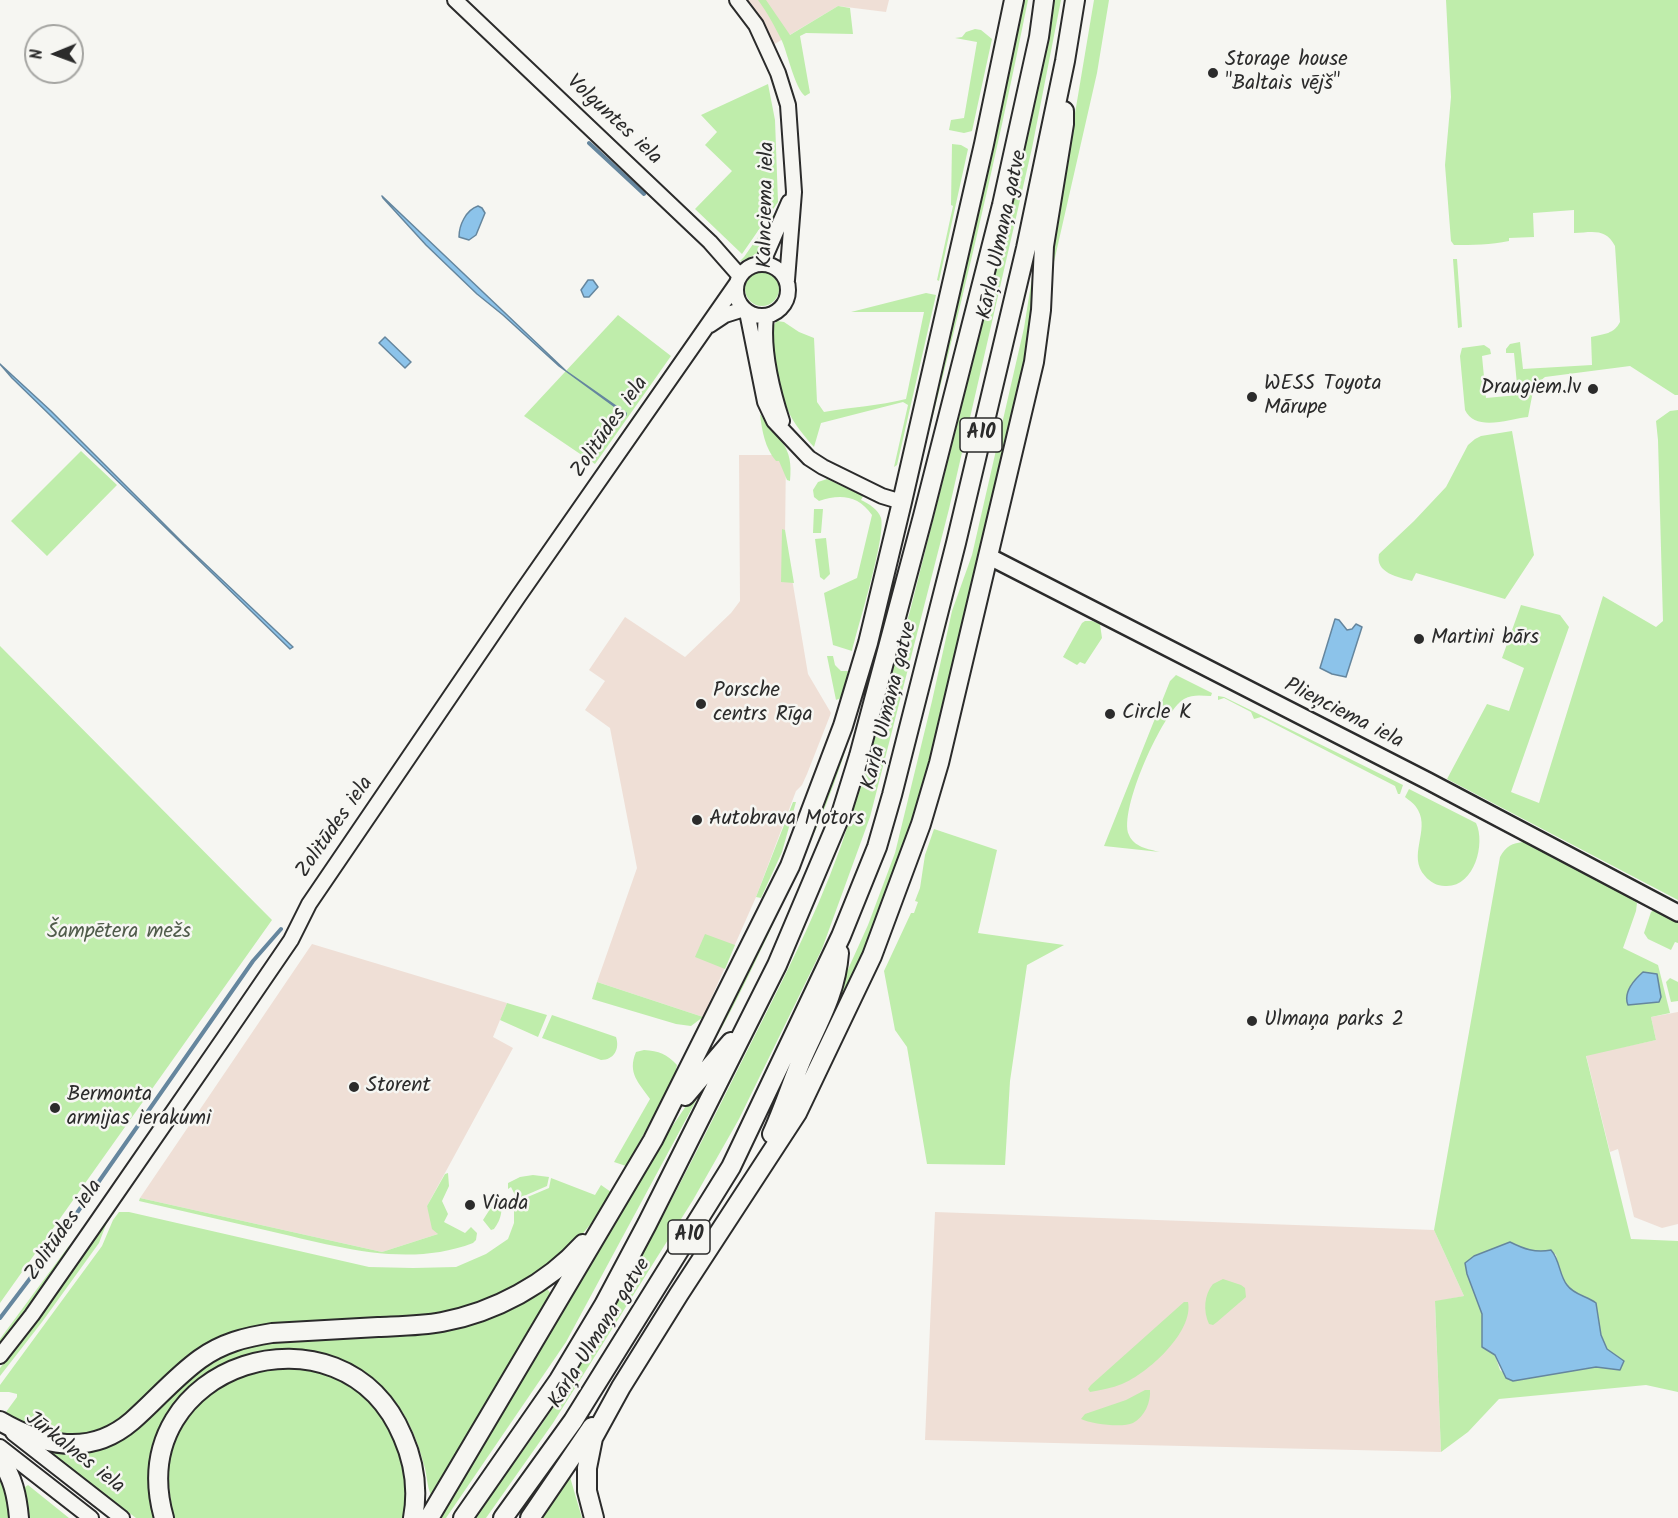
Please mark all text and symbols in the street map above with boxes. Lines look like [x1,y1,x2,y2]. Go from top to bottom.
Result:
north arrow [24,24,84,84]
place label: Storage house "Baltais vējš" [1225,48,1348,98]
text: N [25,49,50,60]
marker: Storage house "Baltais vējš" [1206,66,1220,80]
street label: Volguntes iela [560,70,666,172]
street label: Kalnciema iela [754,141,782,269]
street label: Kārļa Ulmaņa gatve [974,148,1034,322]
place label: WESS Toyota Mārupe [1264,372,1382,422]
street label: Zolitūdes iela [567,373,655,483]
place label: Draugiem.lv [1480,376,1581,402]
marker: Draugiem.lv [1586,382,1600,396]
marker: WESS Toyota Mārupe [1245,390,1259,404]
road number: A10 [960,418,1002,452]
street label: Kārļa Ulmaņa gatve [858,619,924,793]
place label: Martini bārs [1431,626,1539,652]
marker: Martini bārs [1412,632,1426,646]
street label: Plieņciema iela [1279,674,1407,756]
place label: Porsche centrs Rīga [713,679,813,729]
marker: Porsche centrs Rīga [694,697,708,711]
place label: Circle K [1122,701,1191,727]
marker: Circle K [1103,707,1117,721]
street label: Zolitūdes iela [292,773,380,883]
place label: Autobrava Motors [709,807,864,833]
marker: Autobrava Motors [690,813,704,827]
park label: Šampētera mežs [47,920,191,946]
place label: Ulmaņa parks 2 [1264,1008,1404,1034]
marker: Ulmaņa parks 2 [1245,1014,1259,1028]
place label: Storent [366,1074,431,1100]
marker: Storent [347,1080,361,1094]
place label: Bermonta armijas ierakumi [67,1083,211,1133]
marker: Bermonta armijas ierakumi [48,1101,62,1115]
street label: Zolitūdes iela [21,1176,109,1286]
place label: Viada [482,1192,528,1218]
marker: Viada [463,1198,477,1212]
road number: A10 [668,1220,710,1254]
street label: Kārļa Ulmaņa gatve [545,1254,657,1414]
street label: Jūrkalnes iela [19,1407,129,1501]

